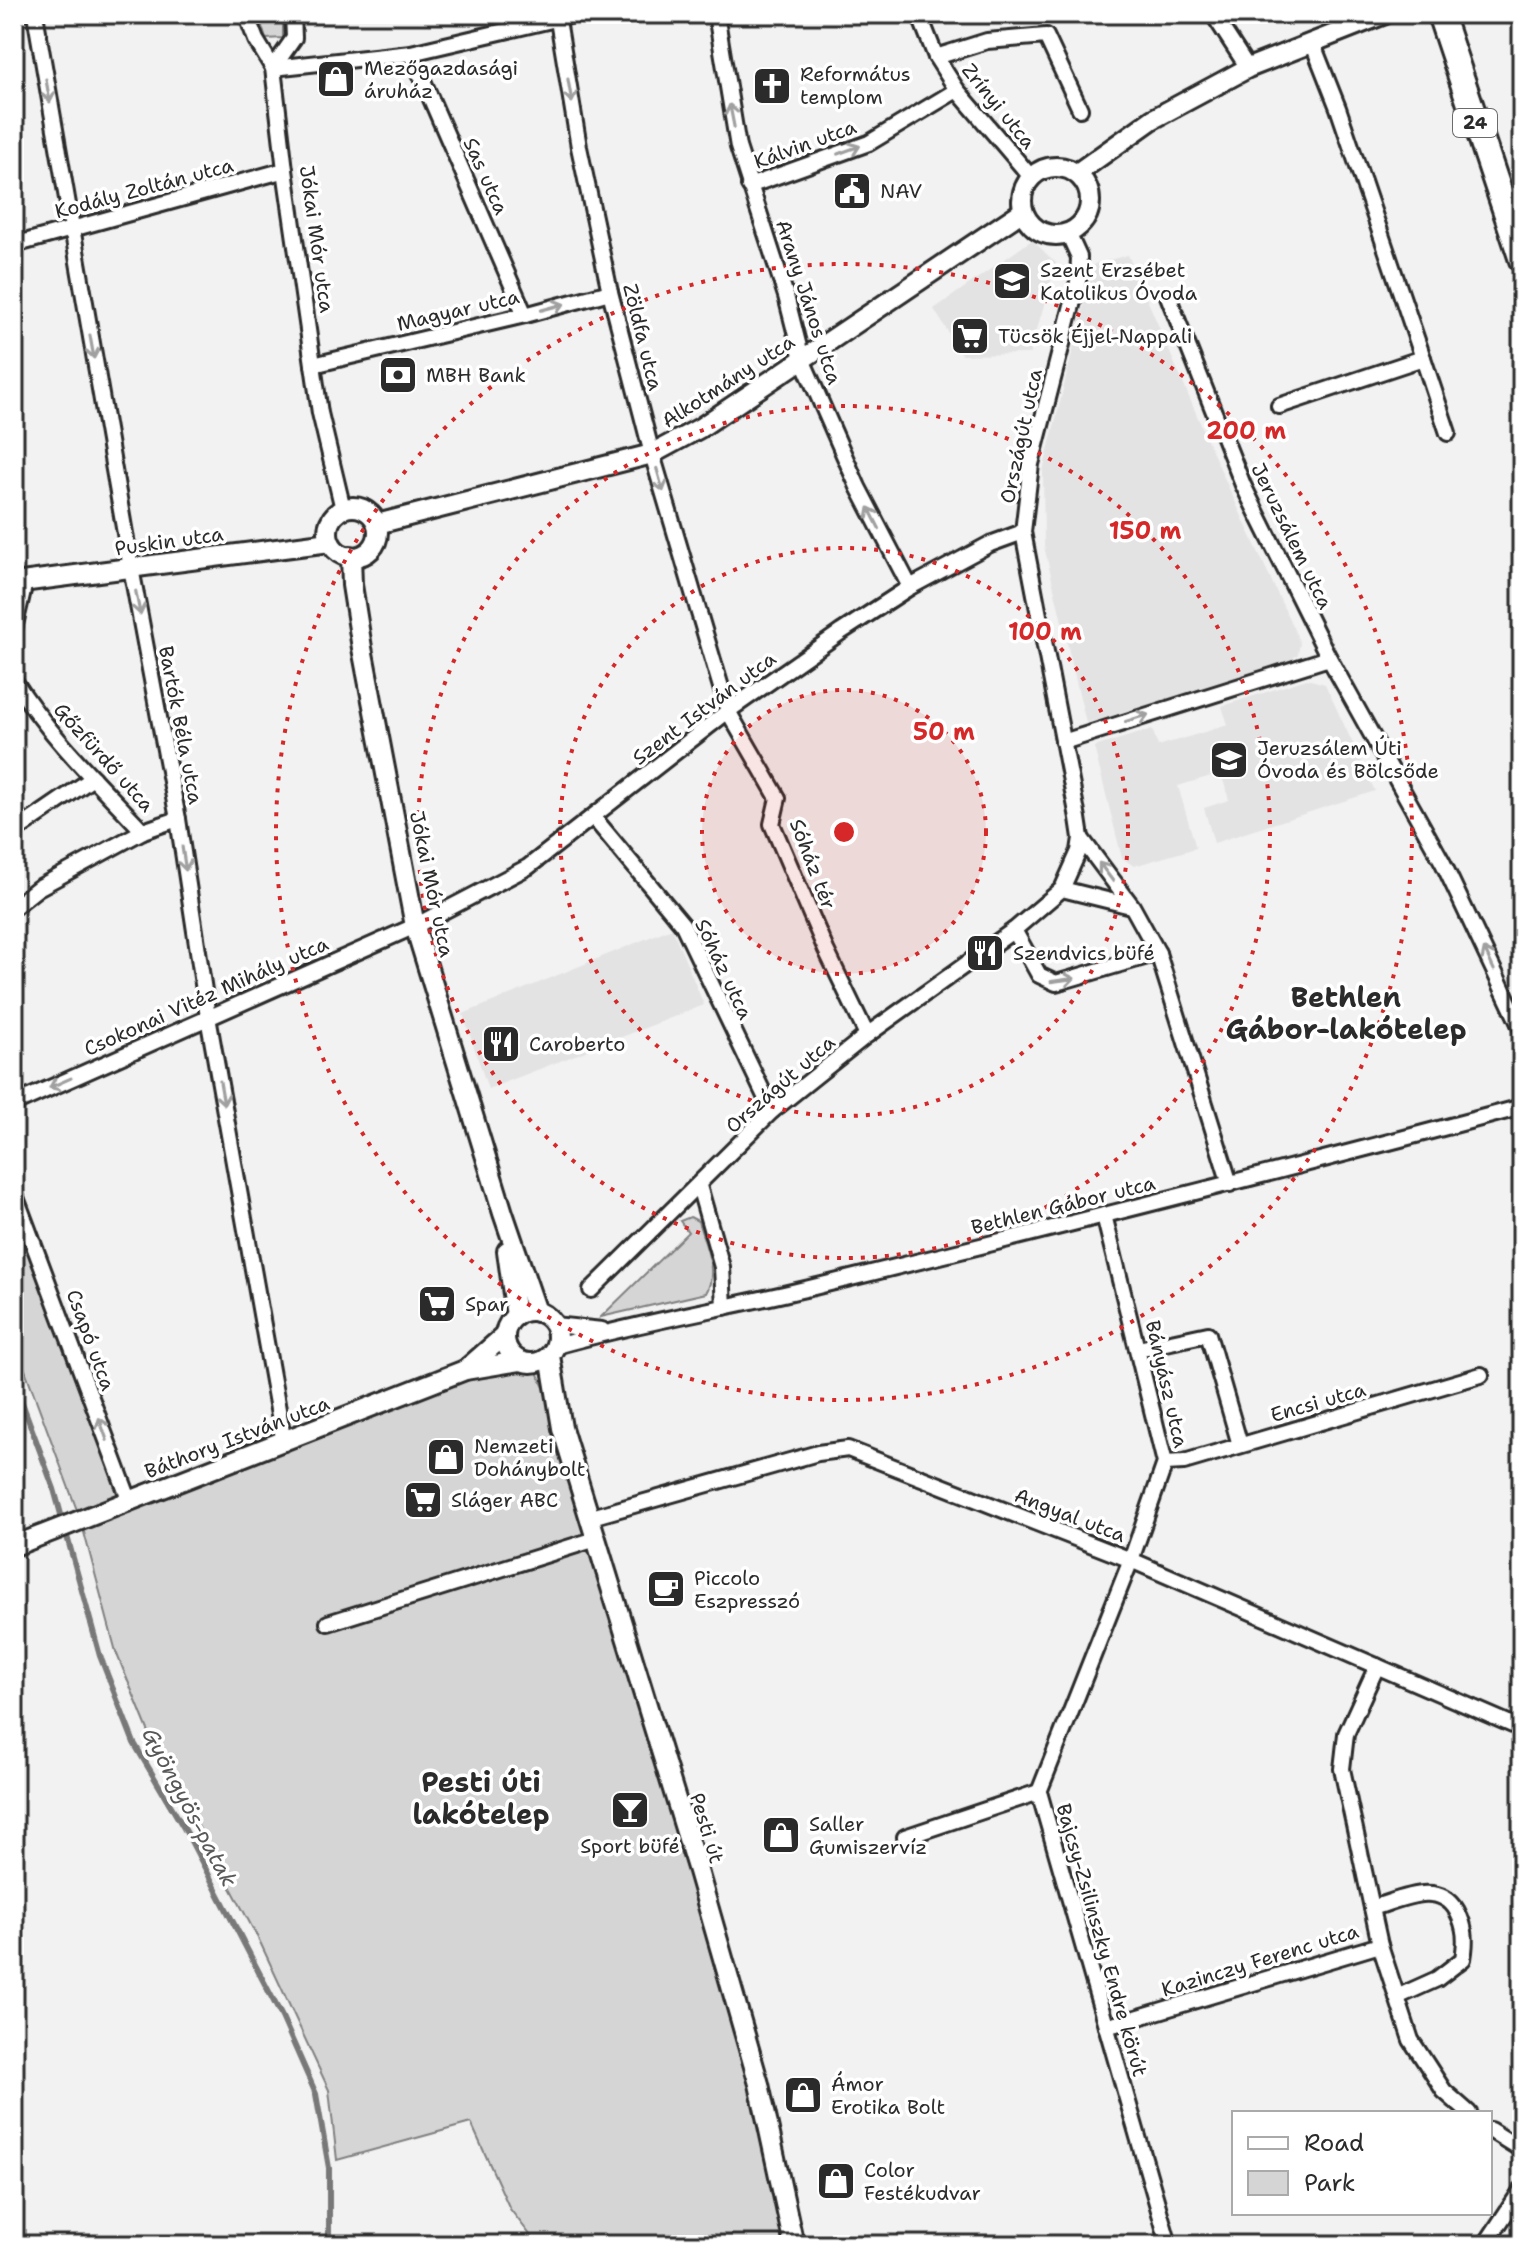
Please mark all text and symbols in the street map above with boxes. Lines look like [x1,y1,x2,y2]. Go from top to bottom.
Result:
place label: Mezőgazdasági áruház [364,55,518,104]
shop icon: Mezőgazdasági áruház [315,58,357,100]
street label: Zrínyi utca [956,58,1042,155]
place label: Református templom [800,61,911,110]
church icon: Református templom [751,65,793,107]
one-way arrow [41,78,56,103]
one-way arrow [563,78,578,103]
one-way arrow [724,103,739,129]
road number: 24 [1453,109,1497,137]
street label: Kálvin utca [750,113,860,175]
street label: Sas utca [457,133,515,219]
one-way arrow [836,142,861,156]
street label: Kodály Zoltán utca [52,152,237,224]
street label: Jókai Mór utca [294,164,340,315]
public building icon: NAV [831,170,873,212]
place label: NAV [880,178,923,204]
street label: Arany János utca [770,216,848,388]
place label: Szent Erzsébet Katolikus Óvoda [1040,257,1198,306]
school or university icon: Szent Erzsébet Katolikus Óvoda [991,260,1033,302]
street label: Zöldfa utca [617,281,669,394]
street label: Magyar utca [394,283,522,337]
one-way arrow [539,299,565,314]
supermarket icon: Tücsök Éjjel-Nappali [949,315,991,357]
place label: Tücsök Éjjel-Nappali [998,323,1193,349]
street label: Alkotmány utca [657,328,800,434]
one-way arrow [86,334,101,359]
bank icon: MBH Bank [377,354,419,396]
place label: MBH Bank [426,362,526,388]
street label: Országút utca [994,366,1048,506]
text: 200 m [1206,415,1286,447]
street label: Jeruzsálem utca [1245,459,1339,614]
one-way arrow [653,467,668,493]
one-way arrow [866,506,882,530]
text: 150 m [1109,515,1181,547]
street label: Puskin utca [113,520,226,561]
one-way arrow [131,590,146,615]
text: 100 m [1008,616,1082,648]
street label: Bartók Béla utca [153,644,209,807]
street label: Szent István utca [627,645,781,771]
street label: Gőzfürdő utca [48,697,160,818]
one-way arrow [1125,710,1150,725]
text: 50 m [913,716,975,748]
place label: Jeruzsálem Úti Óvoda és Bölcsőde [1257,735,1439,784]
school or university icon: Jeruzsálem Úti Óvoda és Bölcsőde [1208,739,1250,781]
street label: Jókai Mór utca [404,809,460,960]
street label: Sóház tér [784,815,842,913]
centre of rings [830,818,858,846]
one-way arrow [177,846,192,871]
one-way arrow [1098,862,1115,883]
street label: Sóház utca [689,915,759,1024]
street label: Csokonai Vitéz Mihály utca [80,930,333,1062]
restaurant icon: Szendvics büfé [964,932,1006,974]
place label: Szendvics büfé [1013,940,1155,966]
one-way arrow [1481,948,1496,972]
one-way arrow [1050,972,1075,987]
district label: Bethlen Gábor-lakótelep [1225,978,1467,1048]
restaurant icon: Caroberto [480,1023,522,1065]
street label: Országút utca [720,1029,841,1139]
place label: Caroberto [529,1031,625,1057]
one-way arrow [49,1076,73,1091]
one-way arrow [215,1080,230,1106]
street label: Bethlen Gábor utca [968,1169,1158,1240]
supermarket icon: Spar [416,1283,458,1325]
street label: Csapó utca [61,1286,121,1395]
place label: Spar [465,1291,509,1317]
street label: Bányász utca [1140,1318,1194,1451]
street label: Encsi utca [1267,1376,1369,1428]
street label: Báthory István utca [141,1390,334,1484]
one-way arrow [95,1418,109,1442]
place label: Nemzeti Dohánybolt [474,1433,586,1482]
shop icon: Nemzeti Dohánybolt [425,1436,467,1478]
supermarket icon: Sláger ABC [402,1479,444,1521]
street label: Angyal utca [1011,1482,1130,1548]
place label: Sláger ABC [451,1487,558,1513]
place label: Piccolo Eszpresszó [694,1565,800,1614]
cafe icon: Piccolo Eszpresszó [645,1568,687,1610]
water label: Gyöngyös-patak [135,1722,244,1892]
district label: Pesti úti lakótelep [412,1763,550,1833]
bar icon: Sport büfé [609,1789,651,1831]
street label: Pesti út [684,1790,730,1866]
street label: Bajcsy-Zsilinszky Endre körút [1051,1800,1153,2080]
place label: Saller Gumiszervíz [809,1811,927,1860]
shop icon: Saller Gumiszervíz [760,1814,802,1856]
place label: Sport büfé [580,1833,680,1859]
street label: Kazinczy Ferenc utca [1158,1917,1362,2002]
place label: Ámor Erotika Bolt [831,2071,945,2120]
shop icon: Ámor Erotika Bolt [782,2074,824,2116]
legend [1232,2111,1492,2215]
text: Road [1304,2127,1364,2159]
place label: Color Festékudvar [864,2157,981,2206]
shop icon: Color Festékudvar [815,2160,857,2202]
text: Park [1304,2167,1356,2199]

